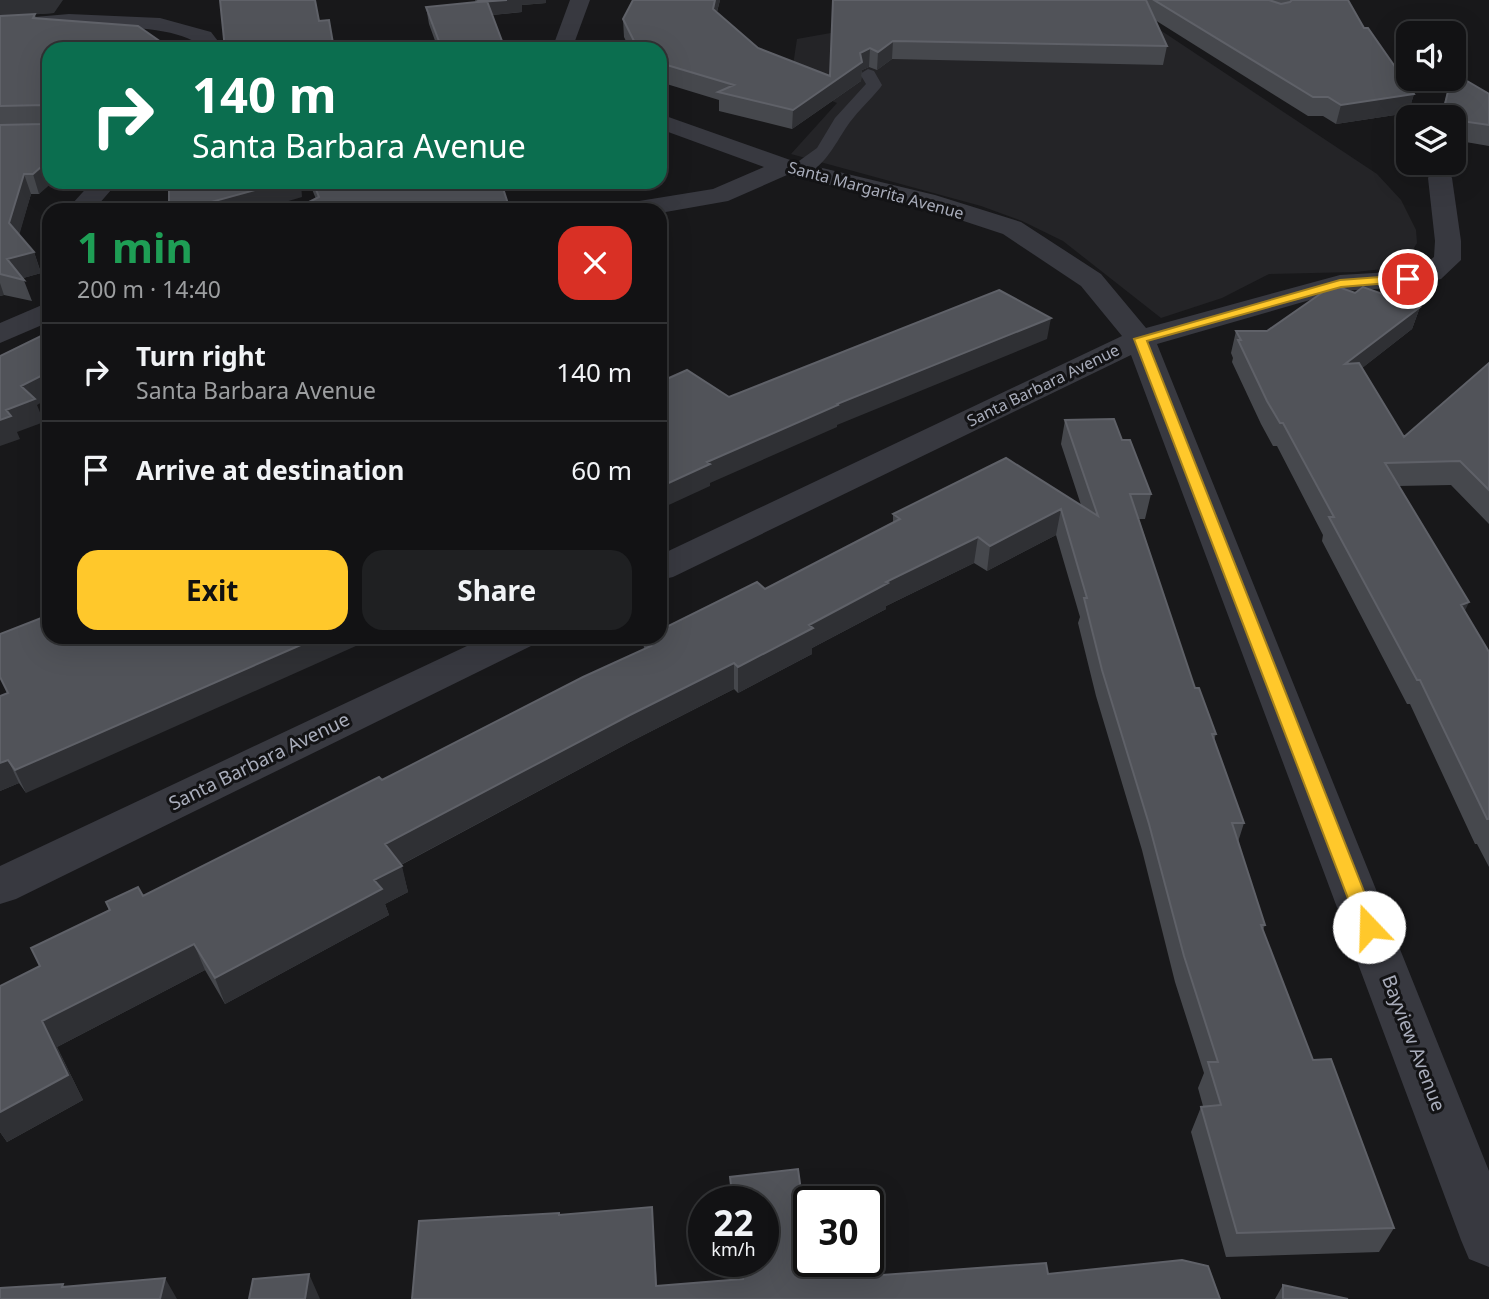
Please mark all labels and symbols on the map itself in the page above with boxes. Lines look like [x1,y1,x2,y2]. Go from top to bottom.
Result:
street label: Santa Margarita Avenue [786,156,966,224]
pin [1378,249,1438,309]
street label: Santa Barbara Avenue [963,339,1123,431]
street label: Santa Barbara Avenue [164,706,354,816]
position arrow [1332,890,1406,964]
street label: Bayview Avenue [1376,971,1452,1115]
speed limit sign: 30 [793,1186,884,1277]

